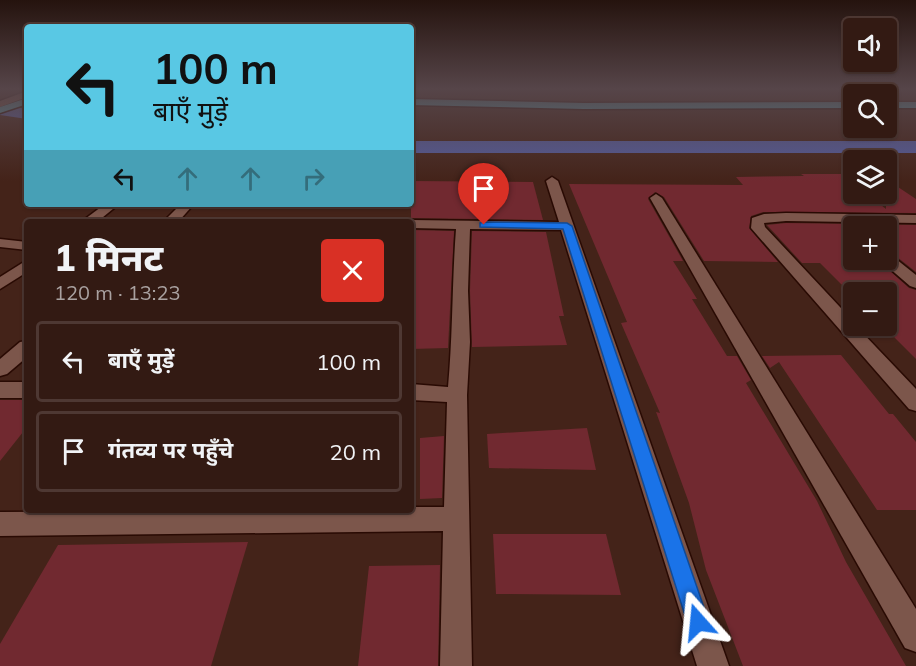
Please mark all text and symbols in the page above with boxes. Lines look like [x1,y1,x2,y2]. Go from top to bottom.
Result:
map controls [843,18,897,336]
button: sound [843,18,897,72]
text: 100 m [153,42,278,95]
icon: left [54,48,132,126]
button: search [843,84,897,138]
text: बाएँ मुड़ें [153,94,228,128]
button: layers [843,150,897,204]
icon: left [108,162,141,195]
icon: ahead [171,162,204,195]
icon: ahead [234,162,267,195]
icon: right [297,162,330,195]
pin [458,163,509,225]
icon: arrive [467,172,500,205]
button: + [843,216,897,270]
text: 1 मिनट [54,235,163,280]
button: close [321,239,384,302]
text: 120 m · 13:23 [54,280,180,305]
button: − [843,282,897,336]
icon: left [57,345,90,378]
text: बाएँ मुड़ें [108,346,174,374]
text: 100 m [316,348,381,376]
icon: arrive [57,435,90,468]
text: गंतव्य पर पहुँचे [108,436,233,464]
text: 20 m [330,438,381,466]
position arrow [666,590,730,654]

